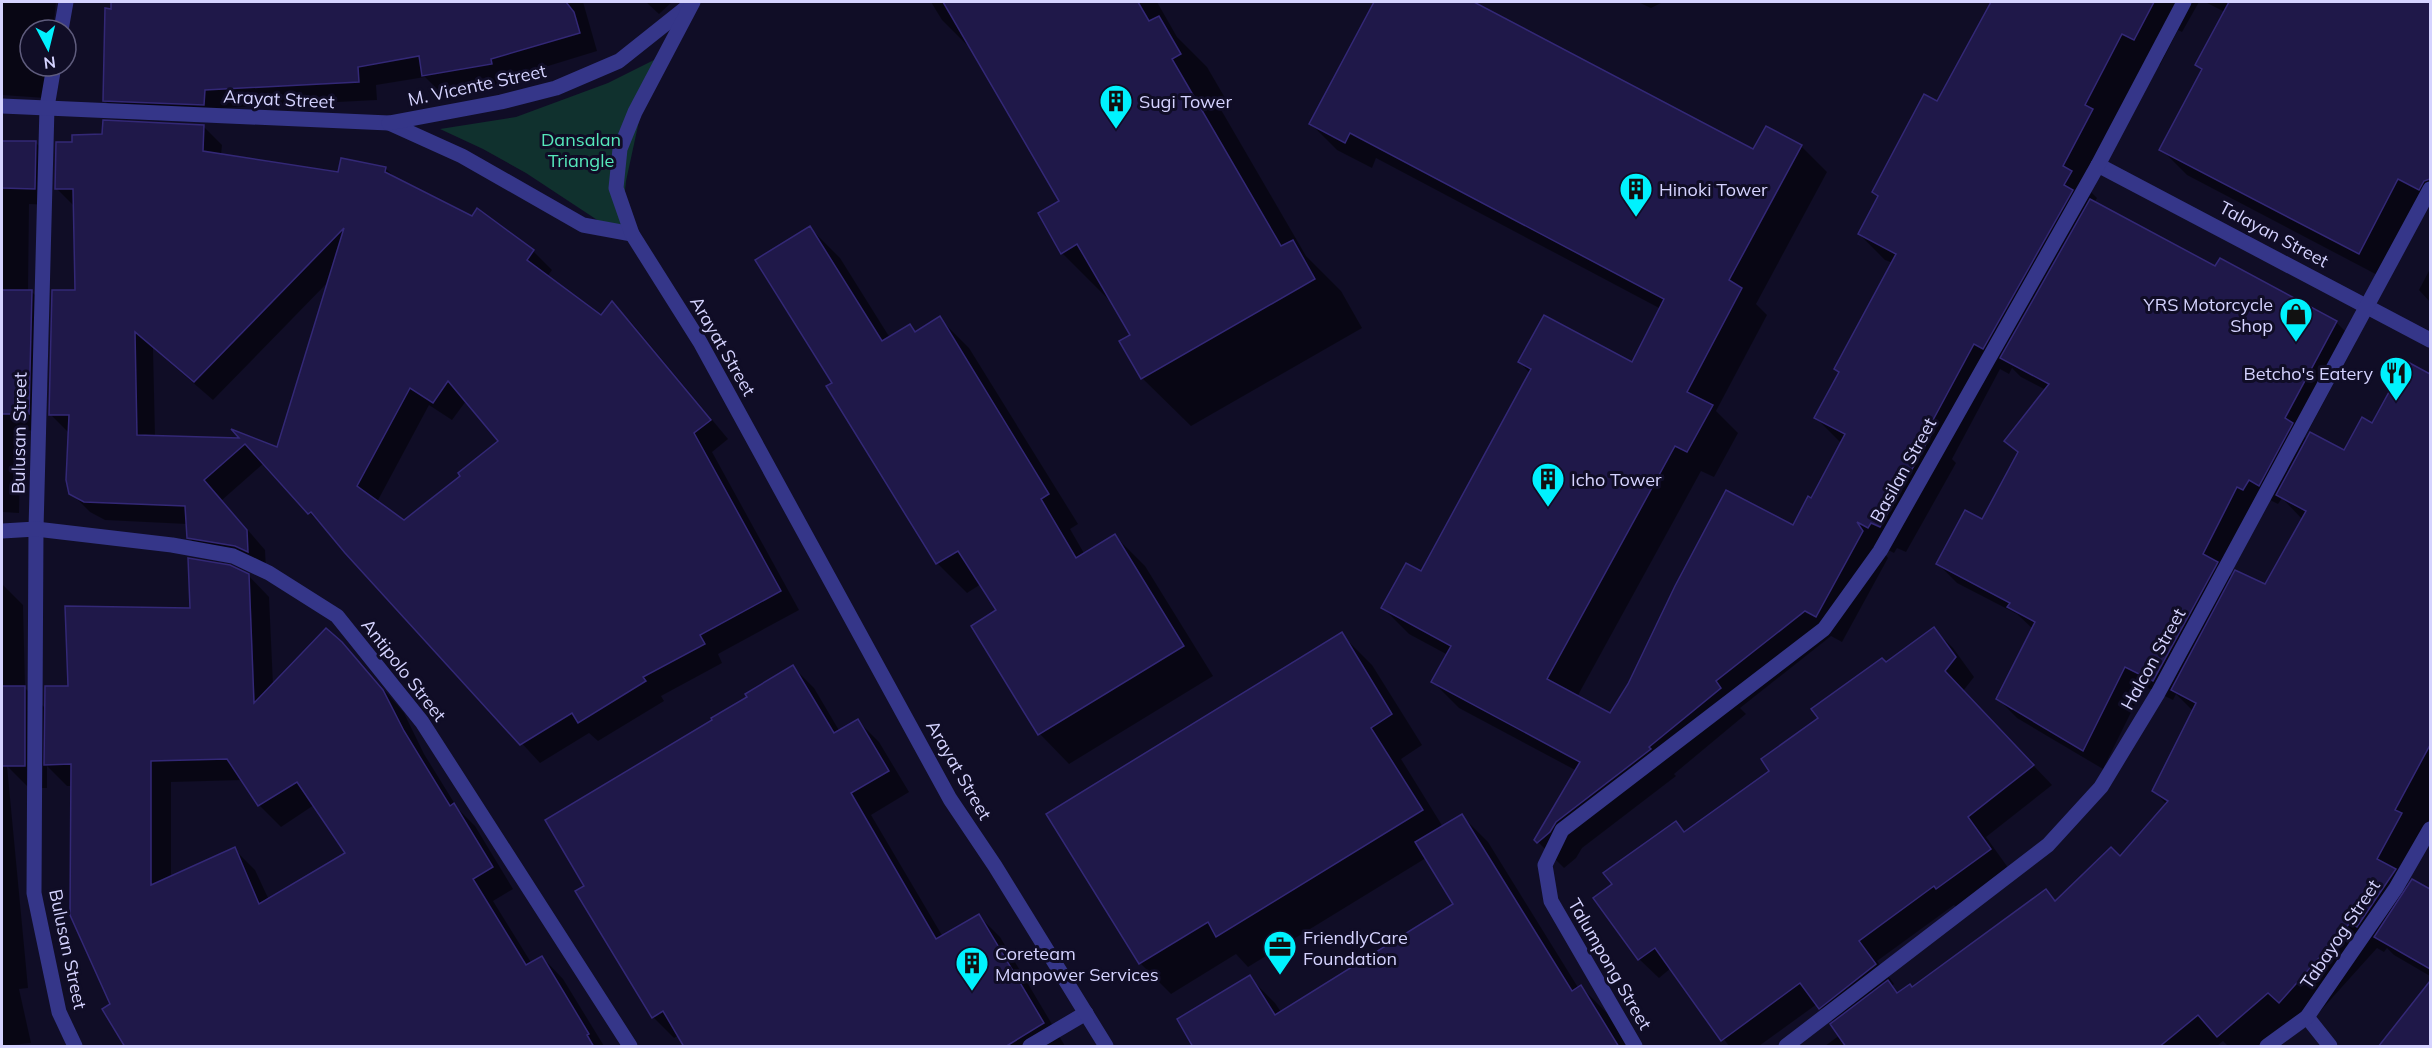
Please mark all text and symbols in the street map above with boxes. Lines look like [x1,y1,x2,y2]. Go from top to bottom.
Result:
north arrow [18,18,78,78]
text: N [43,52,57,74]
street label: M. Vicente Street [406,59,548,111]
building icon: Sugi Tower [1098,83,1134,130]
street label: Arayat Street [223,85,335,113]
place label: Sugi Tower [1139,90,1232,113]
park label: Dansalan Triangle [541,128,621,172]
building icon: Hinoki Tower [1618,171,1654,218]
place label: Hinoki Tower [1659,178,1768,201]
street label: Talayan Street [2215,196,2333,272]
street label: Arayat Street [685,292,761,400]
place label: YRS Motorcycle Shop [2143,293,2273,337]
shop icon: YRS Motorcycle Shop [2278,296,2314,343]
restaurant icon: Betcho's Eatery [2378,355,2414,402]
place label: Betcho's Eatery [2244,362,2373,385]
street label: Bulusan Street [6,372,32,494]
street label: Basilan Street [1865,414,1941,526]
building icon: Icho Tower [1530,461,1566,508]
place label: Icho Tower [1571,468,1662,491]
street label: Halcon Street [2116,604,2190,714]
street label: Antipolo Street [357,614,451,726]
street label: Arayat Street [921,716,997,824]
street label: Tabayog Street [2295,875,2385,993]
street label: Bulusan Street [44,887,92,1011]
street label: Talumpong Street [1563,894,1657,1034]
place label: FriendlyCare Foundation [1303,926,1408,970]
office icon: FriendlyCare Foundation [1262,929,1298,976]
place label: Coreteam Manpower Services [995,942,1159,986]
building icon: Coreteam Manpower Services [954,945,990,992]

